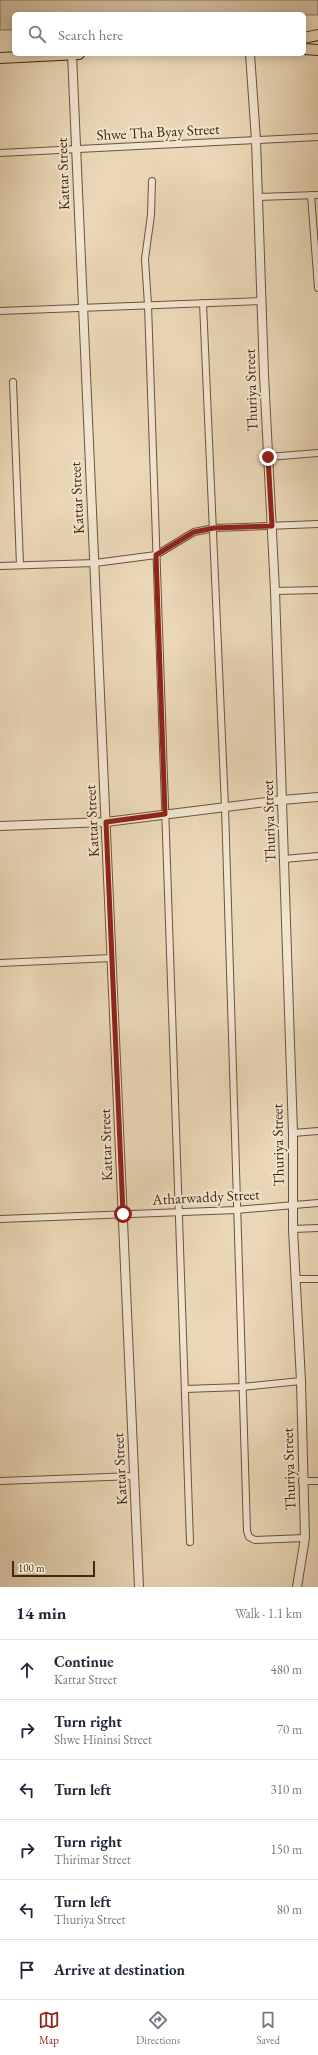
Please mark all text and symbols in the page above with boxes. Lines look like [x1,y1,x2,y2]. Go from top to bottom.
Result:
search box [12,12,306,56]
icon: search [26,23,48,45]
text: Search here [58,25,123,44]
street label: Shwe Tha Byay Street [96,119,220,144]
street label: Kattar Street [52,137,73,211]
street label: Thuriya Street [240,348,261,432]
route end [259,448,277,466]
street label: Kattar Street [65,461,88,535]
street label: Thuriya Street [258,779,279,863]
street label: Kattar Street [80,784,103,858]
street label: Thuriya Street [267,1103,288,1186]
street label: Kattar Street [95,1108,116,1182]
street label: Atharwaddy Street [151,1184,260,1209]
route start [114,1205,132,1223]
street label: Thuriya Street [278,1427,299,1511]
street label: Kattar Street [108,1432,131,1506]
scale bar [12,1559,95,1578]
text: 100 m [18,1561,45,1575]
text: 14 min [16,1602,66,1624]
text: Walk · 1.1 km [235,1605,302,1622]
text: Continue [54,1652,114,1671]
icon: ahead [16,1659,38,1681]
text: 480 m [271,1661,302,1678]
text: Kattar Street [54,1671,117,1688]
text: Turn right [54,1712,122,1731]
icon: right [16,1719,38,1741]
text: 70 m [277,1721,302,1738]
text: Shwe Hininsi Street [54,1731,152,1748]
icon: left [16,1779,38,1801]
text: Turn left [54,1780,111,1799]
text: 310 m [271,1781,302,1798]
text: Turn right [54,1832,122,1851]
icon: right [16,1839,38,1861]
text: 150 m [271,1841,302,1858]
text: Thirimar Street [54,1851,131,1868]
text: Turn left [54,1892,111,1911]
icon: left [16,1899,38,1921]
text: 80 m [277,1901,302,1918]
text: Thuriya Street [54,1911,126,1928]
icon: arrive [16,1959,38,1981]
text: Arrive at destination [54,1960,185,1979]
tab: Map [38,2009,60,2047]
tab: Directions [136,2009,180,2047]
tab: Saved [256,2009,280,2047]

